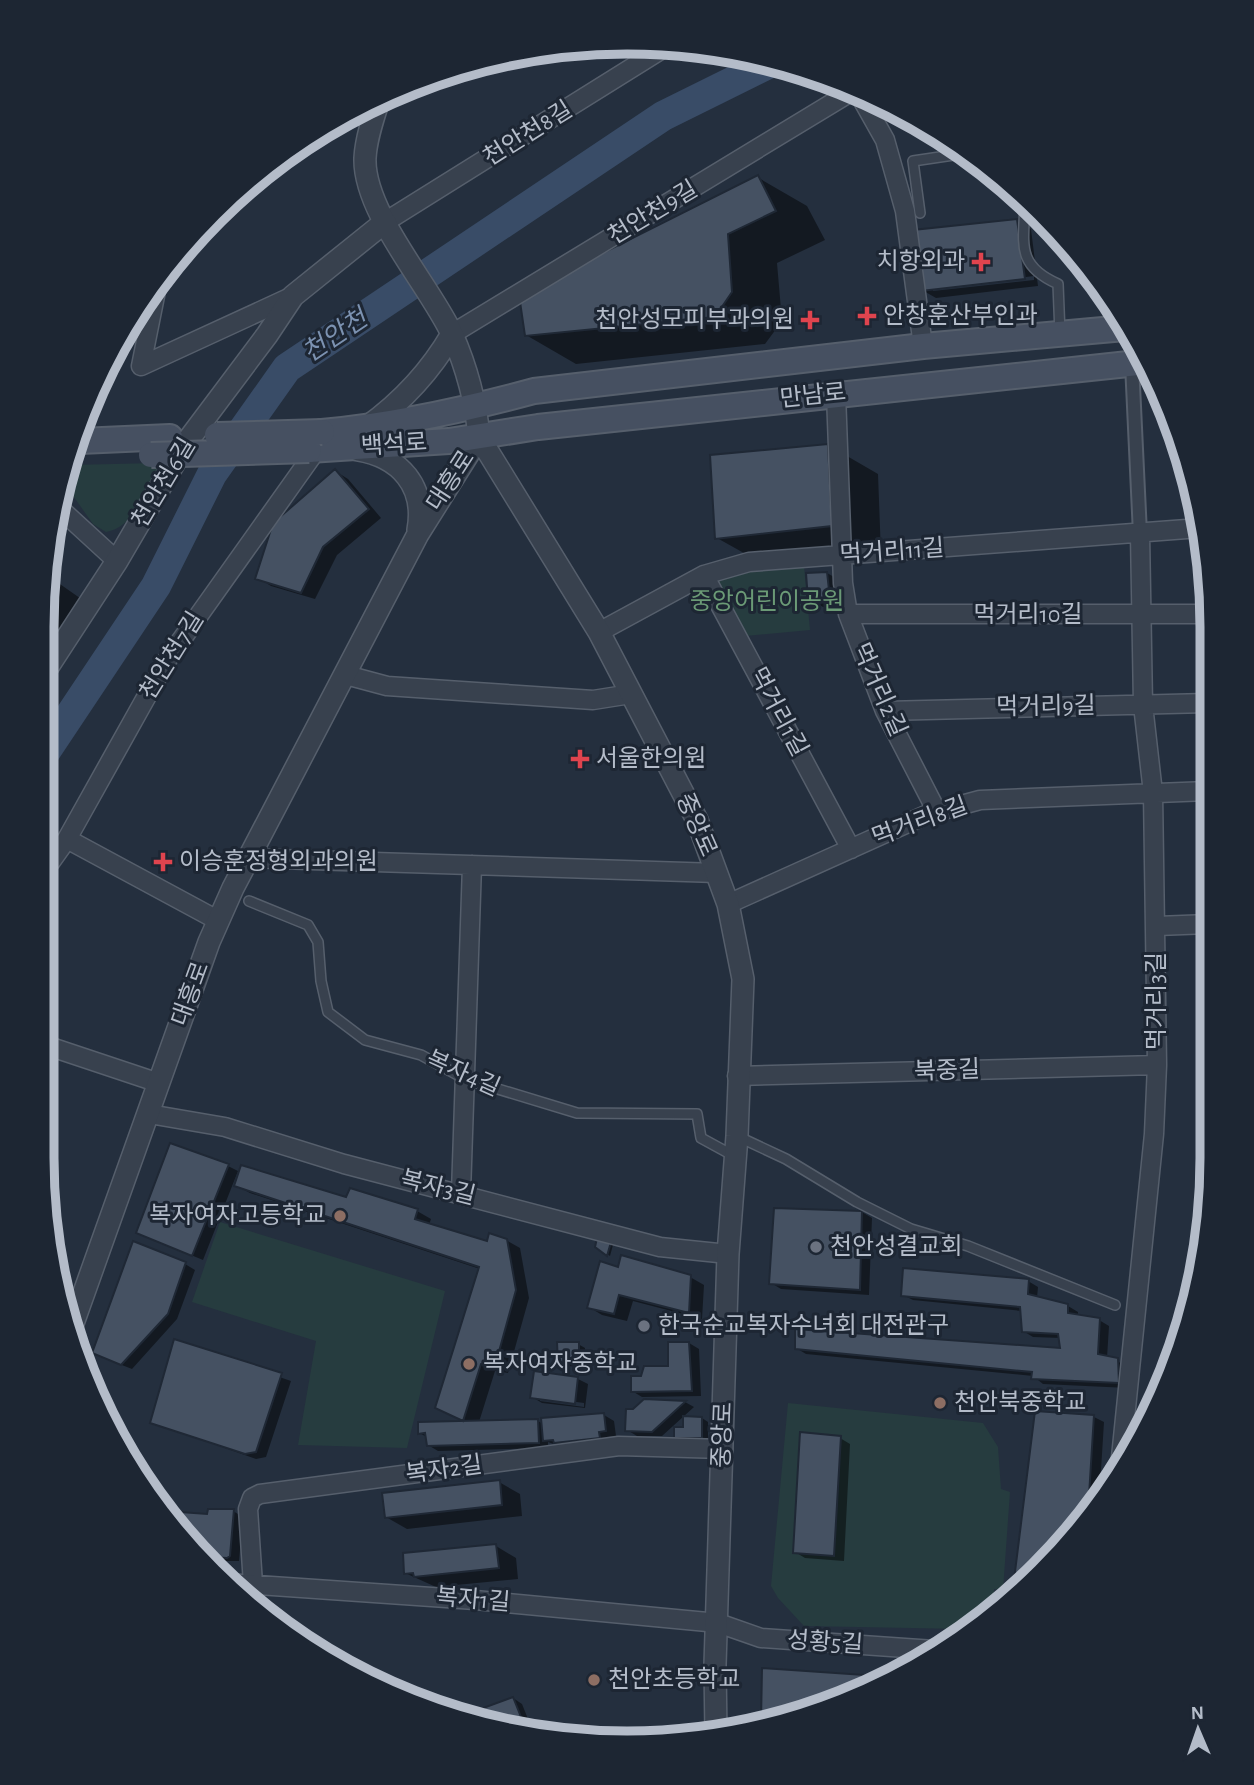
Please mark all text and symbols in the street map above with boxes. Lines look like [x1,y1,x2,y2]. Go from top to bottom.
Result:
street label: 천안천8길 [479,97,577,171]
street label: 천안천9길 [604,176,702,249]
place label: 치항외과 [877,249,965,274]
marker: 치항외과 [971,252,991,272]
place label: 안창훈산부인과 [883,302,1038,328]
water label: 천안천 [297,303,375,367]
marker: 안창훈산부인과 [857,306,877,326]
place label: 천안성모피부과의원 [595,307,794,332]
marker: 천안성모피부과의원 [800,310,820,330]
street label: 만남로 [779,380,847,411]
street label: 백석로 [360,430,428,459]
street label: 천안천6길 [127,434,200,532]
street label: 대흥로 [421,446,479,515]
street label: 먹거리11길 [839,534,945,568]
park label: 중앙어린이공원 [690,588,844,614]
street label: 먹거리10길 [973,601,1083,627]
street label: 천안천7길 [135,607,208,704]
street label: 먹거리2길 [848,639,912,740]
street label: 먹거리1길 [745,663,813,760]
street label: 먹거리9길 [996,692,1096,720]
place label: 서울한의원 [596,746,706,771]
marker: 서울한의원 [570,749,590,769]
street label: 중앙로 [672,789,722,860]
street label: 먹거리8길 [868,792,971,850]
place label: 이승훈정형외과의원 [179,848,378,874]
marker: 이승훈정형외과의원 [153,852,173,872]
street label: 먹거리3길 [1143,952,1169,1050]
street label: 대흥로 [167,958,214,1029]
street label: 복자4길 [423,1046,504,1101]
street label: 북중길 [913,1057,981,1084]
street label: 복자3길 [398,1166,478,1209]
place label: 복자여자고등학교 [149,1202,326,1228]
marker: 복자여자고등학교 [332,1208,348,1224]
place label: 천안성결교회 [830,1234,962,1259]
marker: 천안성결교회 [808,1239,824,1255]
place label: 한국순교복자수녀회 대전관구 [658,1313,949,1338]
marker: 한국순교복자수녀회 대전관구 [636,1318,652,1334]
place label: 복자여자중학교 [483,1350,638,1376]
marker: 복자여자중학교 [461,1356,477,1372]
place label: 천안북중학교 [954,1389,1086,1415]
marker: 천안북중학교 [932,1395,948,1411]
street label: 중앙로 [708,1401,736,1469]
street label: 복자2길 [404,1452,484,1487]
street label: 복자1길 [435,1584,511,1615]
street label: 성황5길 [786,1626,864,1658]
place label: 천안초등학교 [608,1666,740,1692]
marker: 천안초등학교 [586,1672,602,1688]
north arrow [1163,1694,1233,1764]
text: N [1191,1704,1204,1723]

